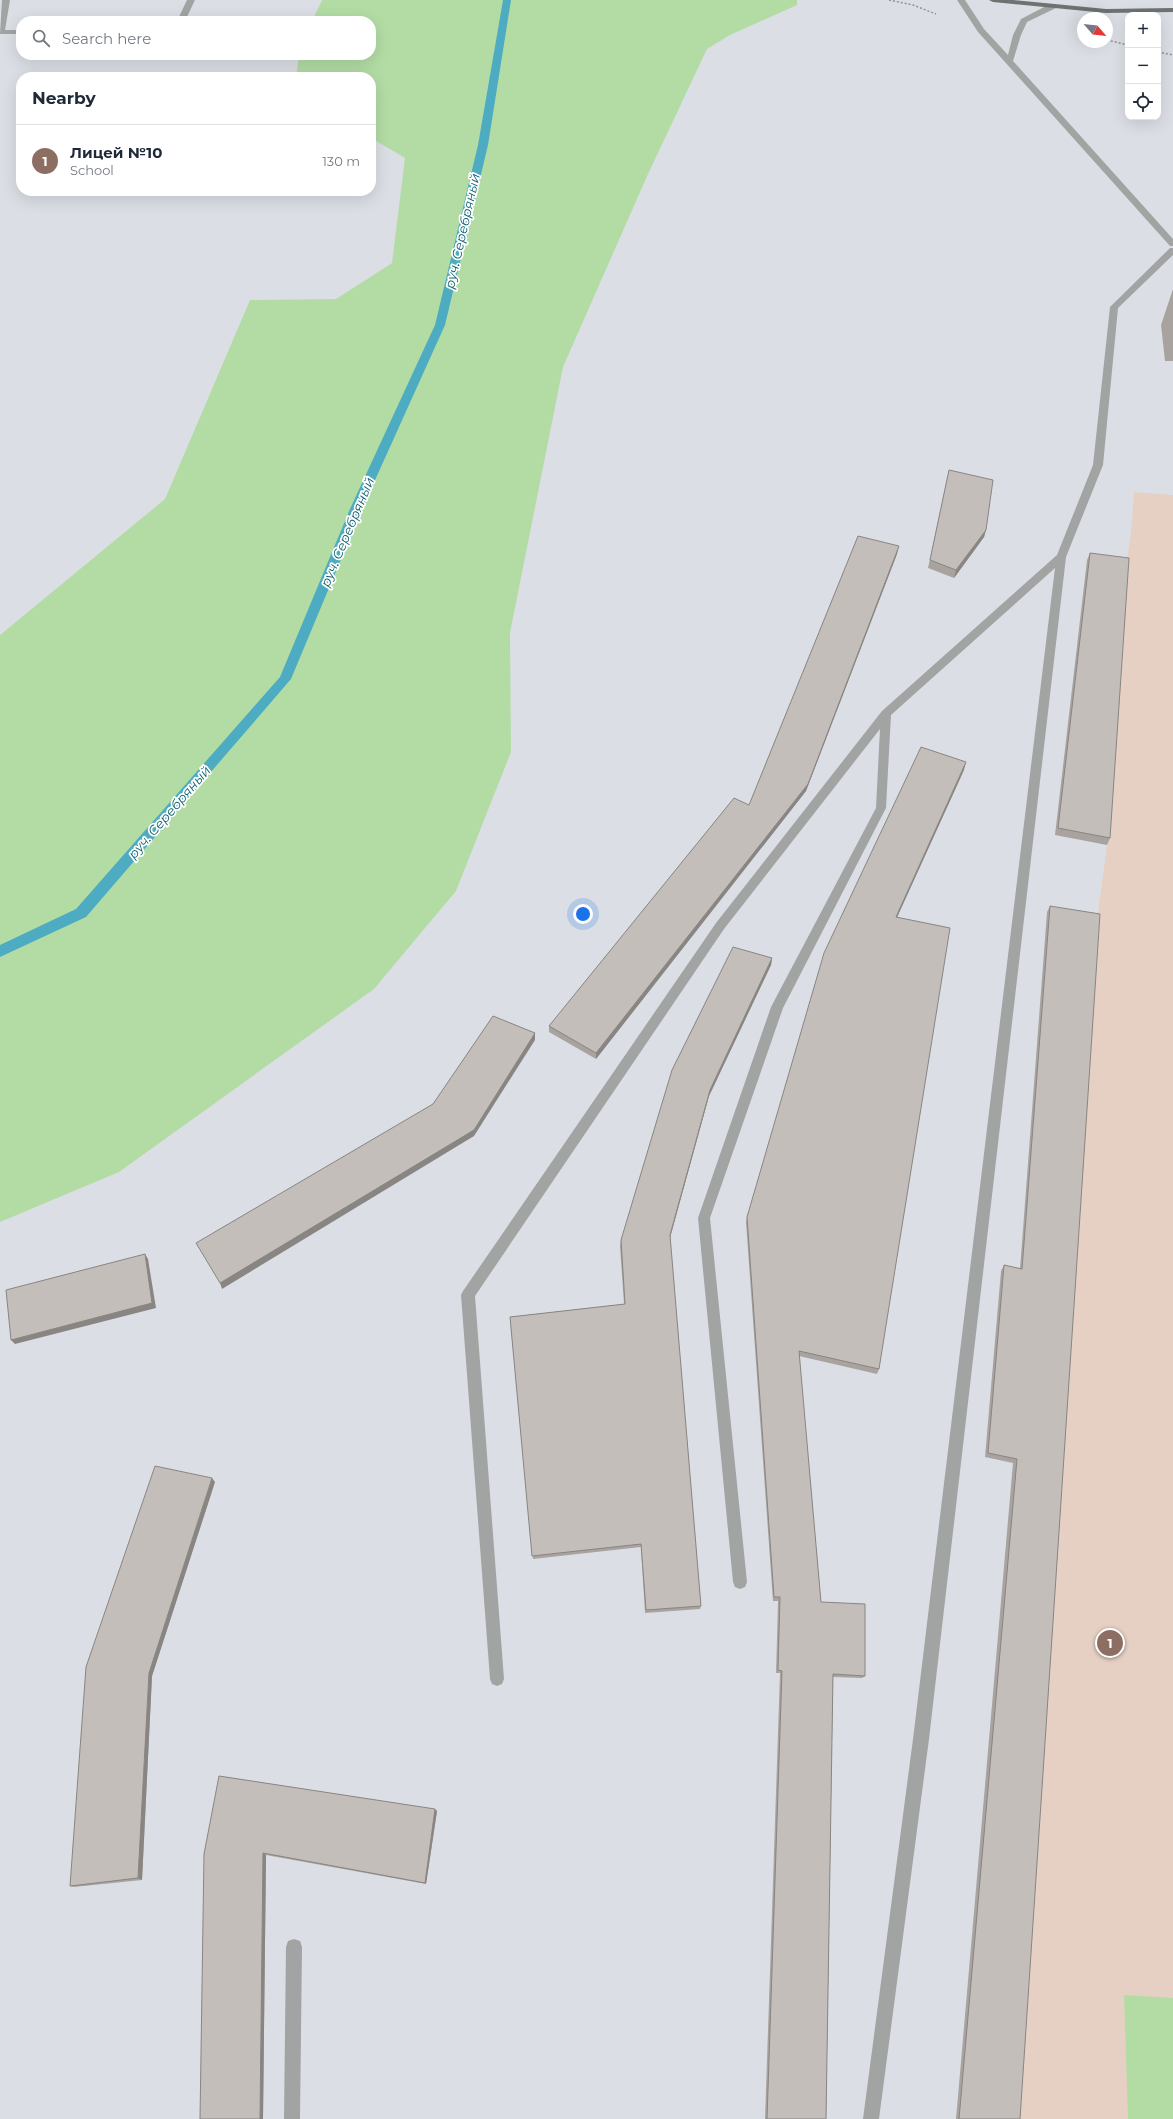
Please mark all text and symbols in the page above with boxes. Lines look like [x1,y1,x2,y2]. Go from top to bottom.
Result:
north arrow [1077,12,1113,48]
map controls [1125,12,1161,120]
button: + [1125,12,1161,48]
search box [16,16,376,60]
icon: search [30,27,52,49]
text: Search here [62,29,151,48]
button: − [1125,48,1161,84]
button: locate [1125,84,1161,120]
text: Nearby [32,88,96,108]
text: Лицей №10 [70,143,162,162]
text: 1 [42,153,48,169]
text: 130 m [322,153,360,169]
text: School [70,162,114,178]
water label: руч. Серебряный [441,172,483,290]
water label: руч. Серебряный [317,475,377,589]
water label: руч. Серебряный [124,762,214,862]
your location [573,904,593,924]
pin: 1 [1097,1628,1123,1658]

